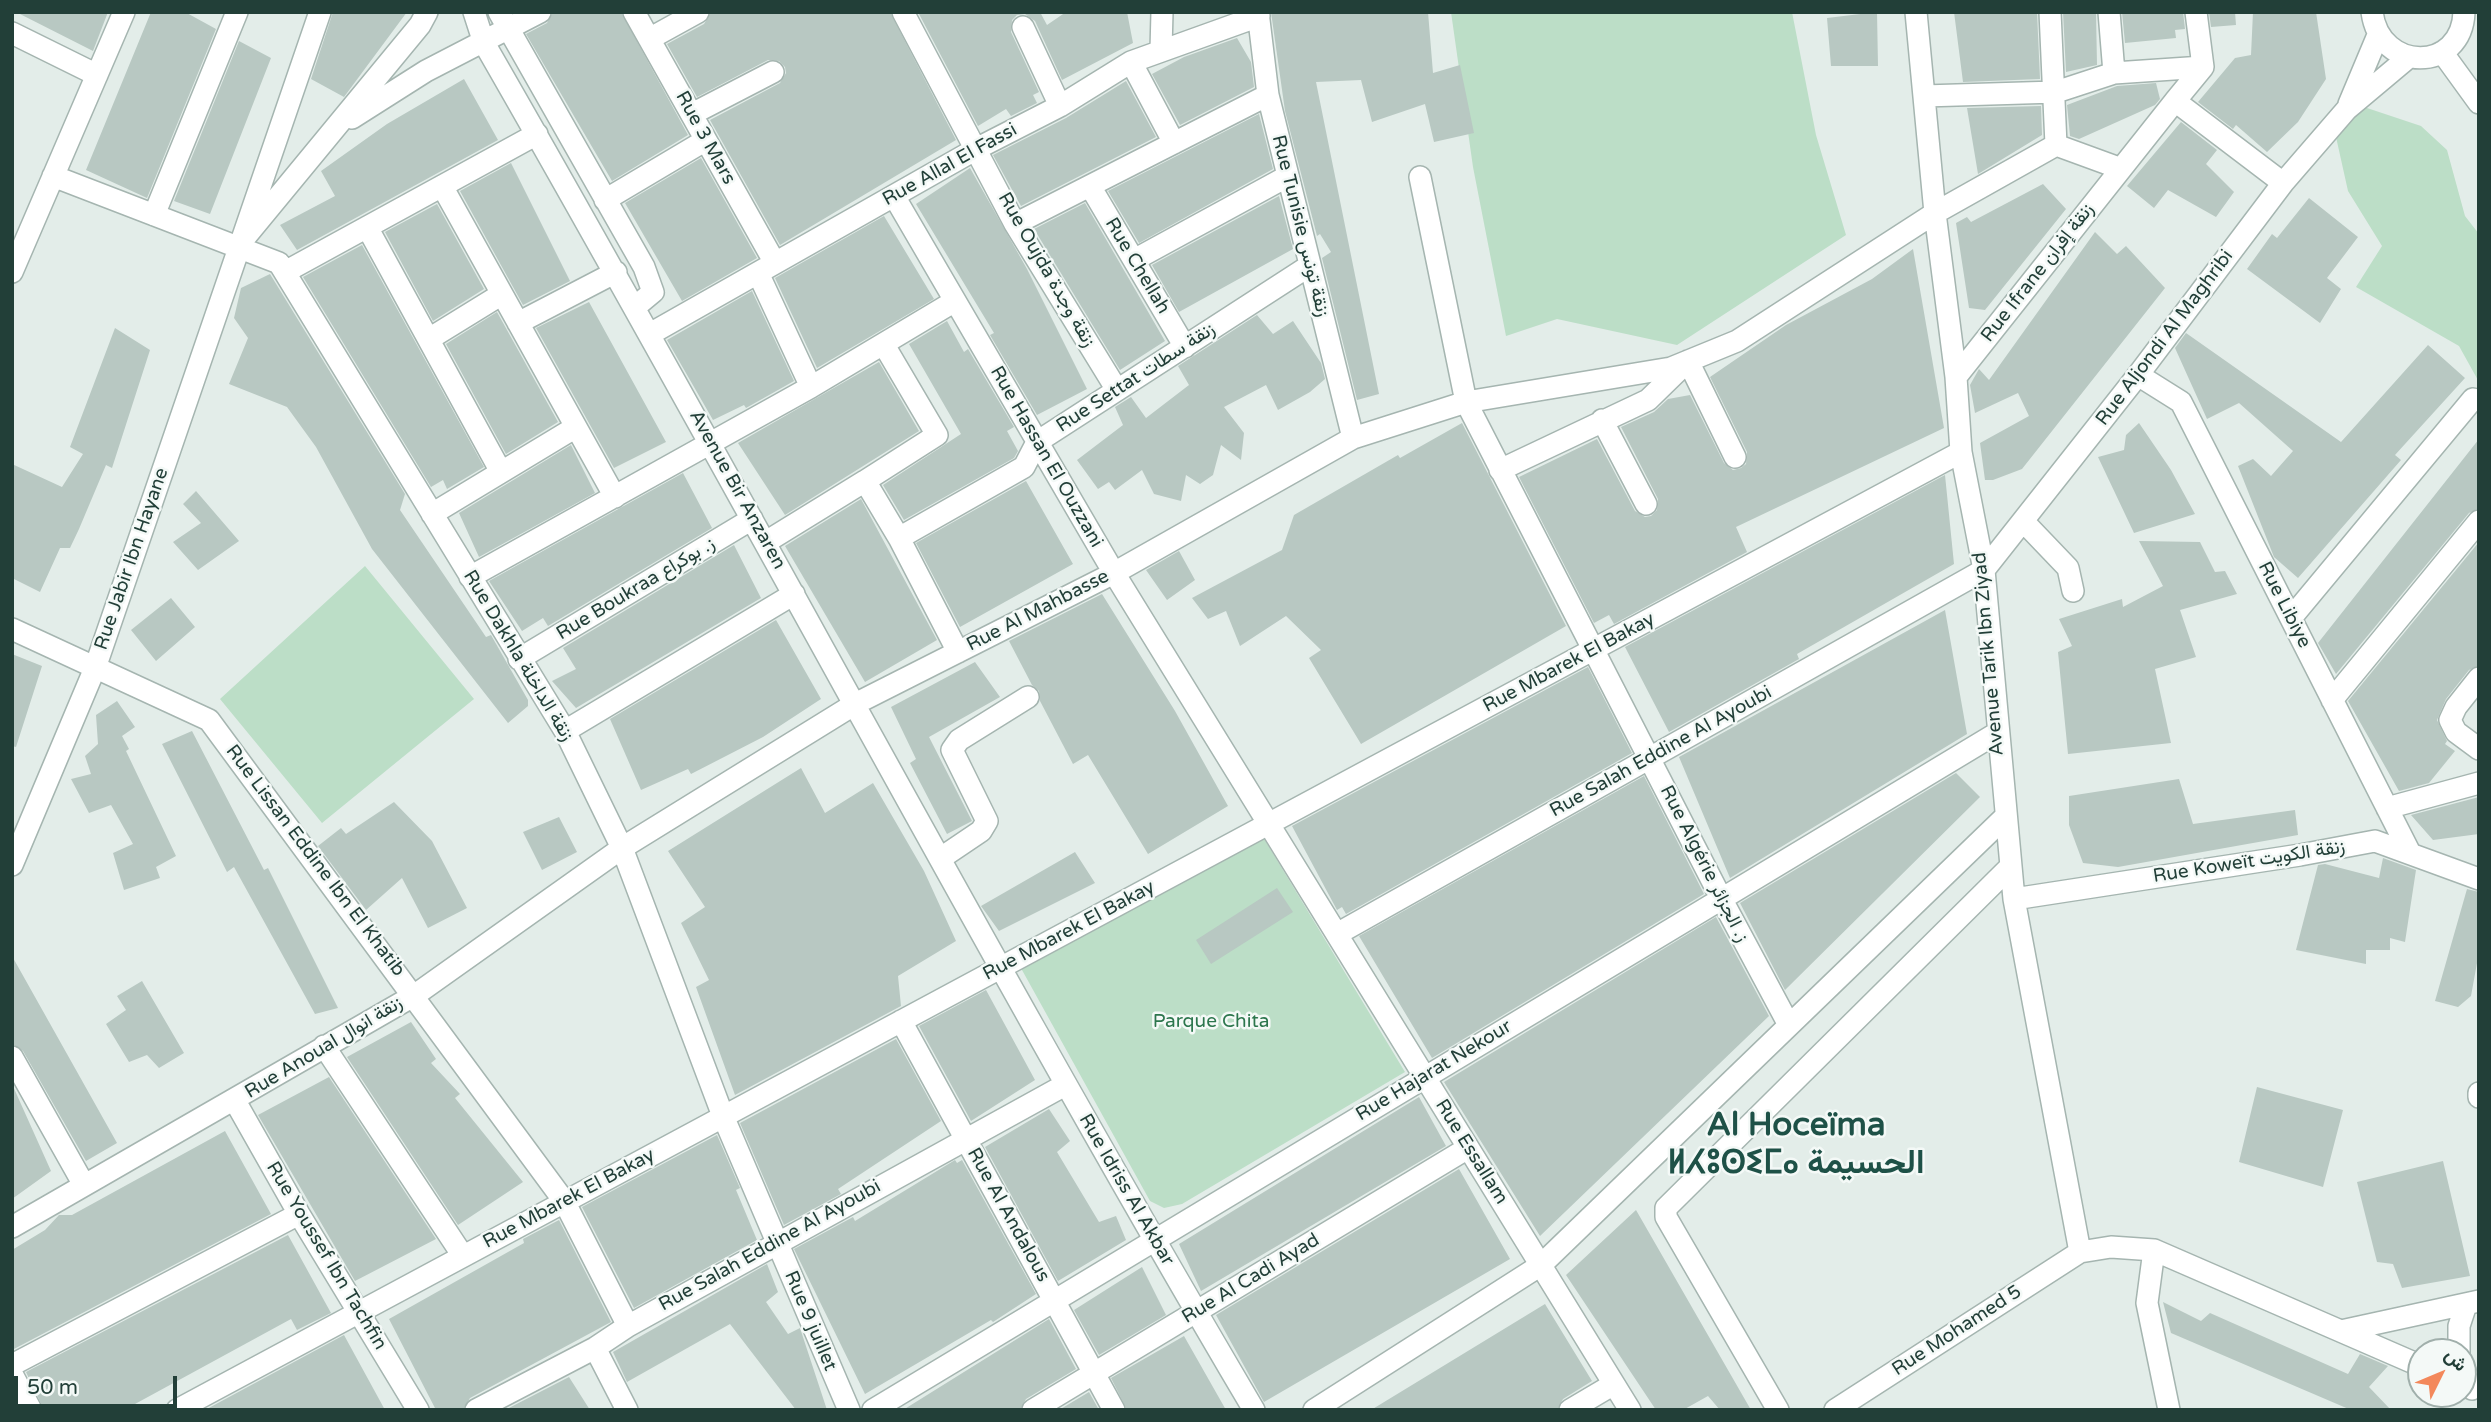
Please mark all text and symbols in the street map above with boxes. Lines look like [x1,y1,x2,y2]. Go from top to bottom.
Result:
street label: Rue 3 Mars [670,87,740,189]
street label: Rue Allal El Fassi [879,119,1021,211]
street label: Rue Tunisie زنقة تونس [1266,133,1334,319]
street label: Rue Oujda زنقة وجدة [992,188,1100,352]
street label: Rue Ifrane زنقة إفران [1977,199,2099,347]
street label: Rue Chellah [1099,214,1175,318]
street label: Rue Aljondi Al Maghribi [2091,246,2239,430]
street label: Rue Settat زنقة سطات [1052,318,1220,438]
street label: Rue Hassan El Ouzzani [985,362,1107,552]
street label: Avenue Bir Anzaren [684,407,790,573]
street label: Rue Jabir Ibn Hayane [90,465,174,653]
street label: Rue Boukraa ز. بوكراع [553,533,719,645]
street label: Avenue Tarik Ibn Ziyad [1969,551,2009,757]
street label: Rue Libiye [2253,558,2315,652]
street label: Rue Al Mahbasse [963,565,1113,657]
street label: Rue Dakhla زنقة الداخلة [458,566,578,746]
street label: Rue Mbarek El Bakay [1479,608,1659,718]
street label: Rue Salah Eddine Al Ayoubi [1546,681,1776,823]
street label: Rue Lissan Eddine Ibn El Khatib [220,741,410,981]
street label: Rue Algérie ز. الجزائر [1655,782,1753,946]
street label: Rue Koweït زنقة الكويت [2151,836,2347,888]
street label: Rue Mbarek El Bakay [979,876,1159,986]
street label: Rue Anoual زنقة انوال [241,992,407,1104]
park label: Parque Chita [1153,1011,1269,1033]
street label: Rue Hajarat Nekour [1352,1015,1516,1127]
street label: Rue Essallam [1430,1095,1512,1209]
district label: Al Hoceïma ⵍⵃⵓⵙⵉⵎⴰ الحسيمة [1667,1106,1925,1184]
street label: Rue Idriss Al Akbar [1073,1110,1179,1270]
street label: Rue Mbarek El Bakay [479,1144,659,1254]
street label: Rue Al Andalous [962,1144,1054,1286]
street label: Rue Youssef Ibn Tachfin [261,1158,391,1354]
street label: Rue Salah Eddine Al Ayoubi [655,1175,885,1317]
street label: Rue Al Cadi Ayad [1178,1229,1324,1329]
street label: Rue 9 juillet [779,1268,841,1374]
street label: Rue Mohamed 5 [1888,1281,2026,1381]
north arrow [2407,1338,2477,1408]
text: ش [2440,1344,2472,1376]
scale bar [18,1362,180,1406]
text: 50 m [27,1375,78,1400]

